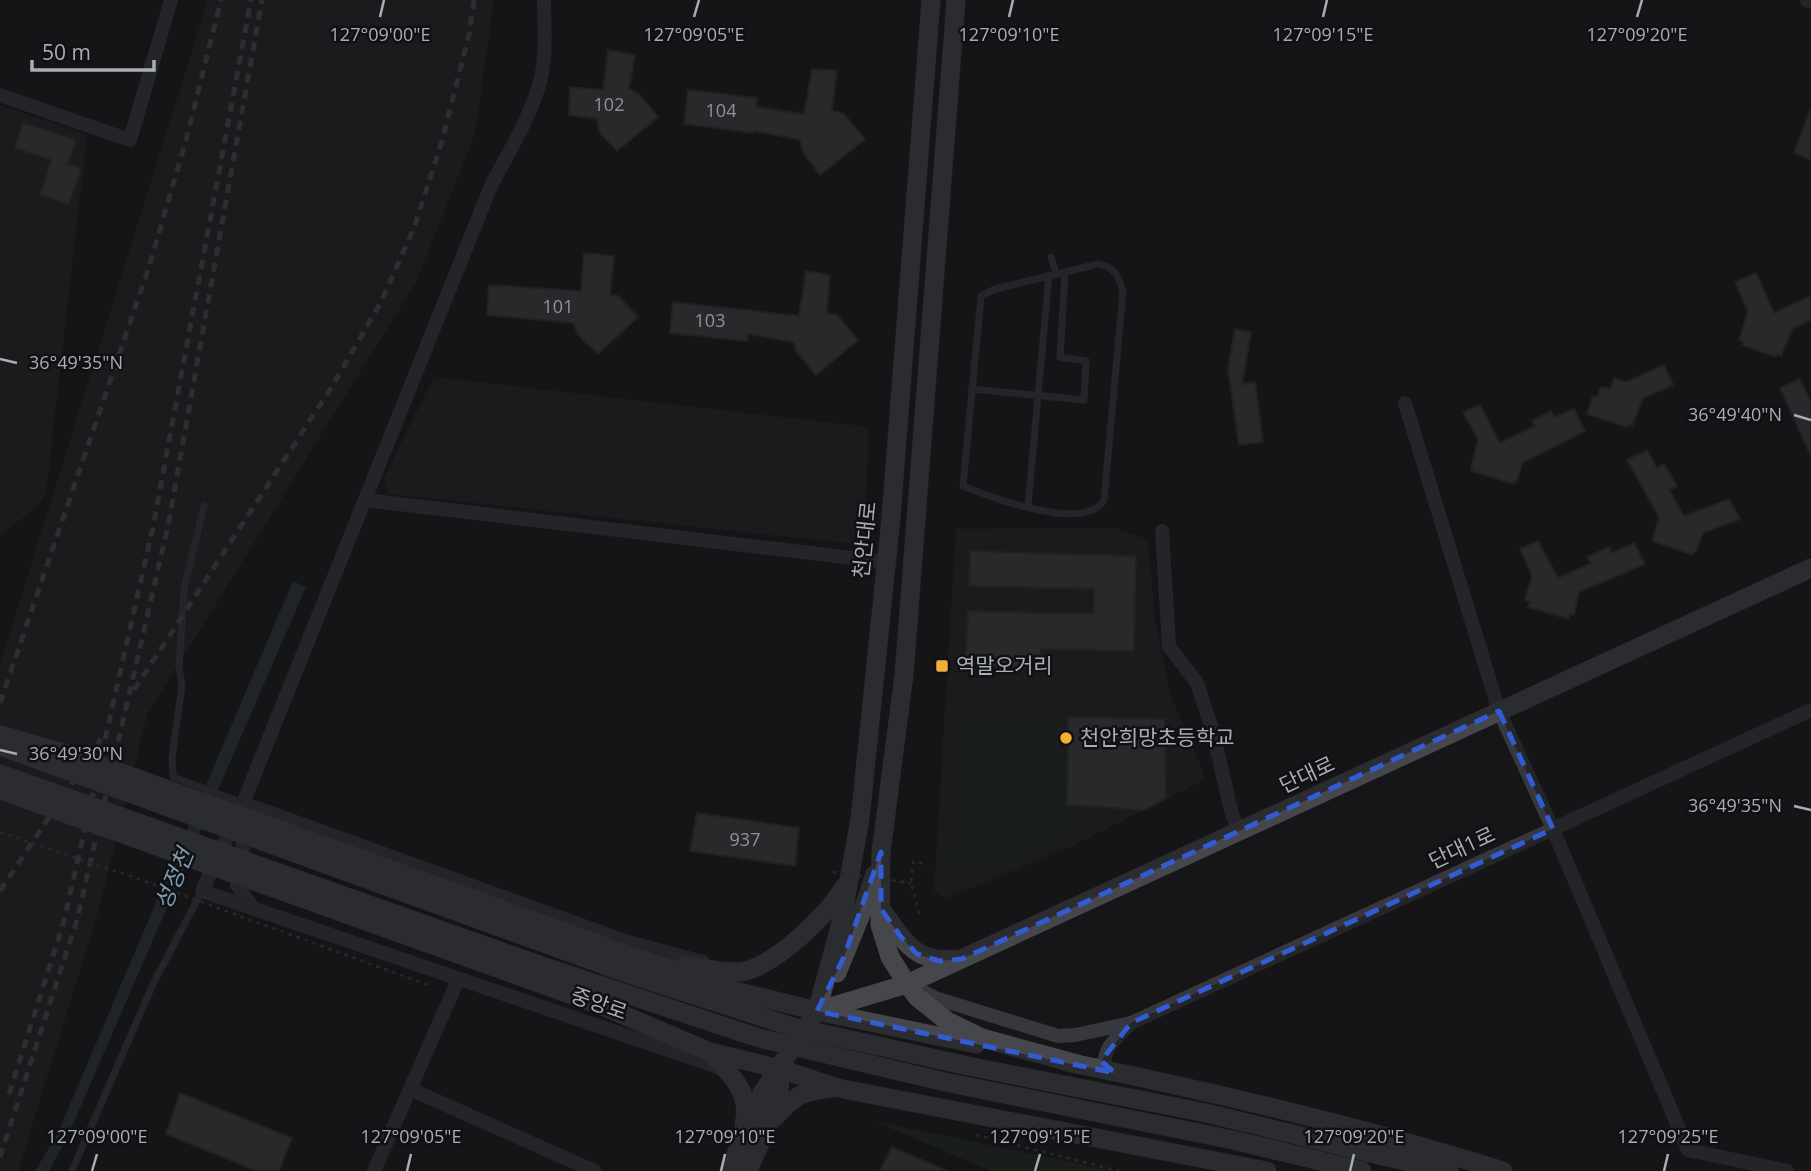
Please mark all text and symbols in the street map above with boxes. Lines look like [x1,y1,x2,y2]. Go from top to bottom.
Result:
text: 127°09'00"E [330,22,430,46]
text: 127°09'05"E [644,22,744,46]
text: 127°09'10"E [959,22,1059,46]
text: 127°09'15"E [1273,22,1373,46]
text: 127°09'20"E [1587,22,1687,46]
scale bar [32,28,154,72]
text: 50 m [42,38,91,66]
house number: 102 [594,92,624,116]
house number: 104 [706,98,736,122]
house number: 101 [543,294,573,318]
house number: 103 [695,308,725,332]
text: 36°49'35"N [29,350,123,374]
text: 36°49'40"N [1688,402,1782,426]
street label: 천안대로 [846,500,882,580]
place label: 역말오거리 [956,651,1053,679]
marker: 역말오거리 [934,658,950,674]
place label: 천안희망초등학교 [1080,723,1235,751]
marker: 천안희망초등학교 [1058,730,1074,746]
text: 36°49'30"N [29,741,123,765]
street label: 단대로 [1274,749,1339,799]
text: 36°49'35"N [1688,793,1782,817]
street label: 단대1로 [1424,820,1499,875]
house number: 937 [730,827,760,851]
water label: 성정천 [146,841,201,914]
street label: 중앙로 [567,980,631,1026]
text: 127°09'00"E [47,1124,147,1148]
text: 127°09'05"E [361,1124,461,1148]
text: 127°09'10"E [675,1124,775,1148]
text: 127°09'15"E [990,1124,1090,1148]
text: 127°09'20"E [1304,1124,1404,1148]
text: 127°09'25"E [1618,1124,1718,1148]

